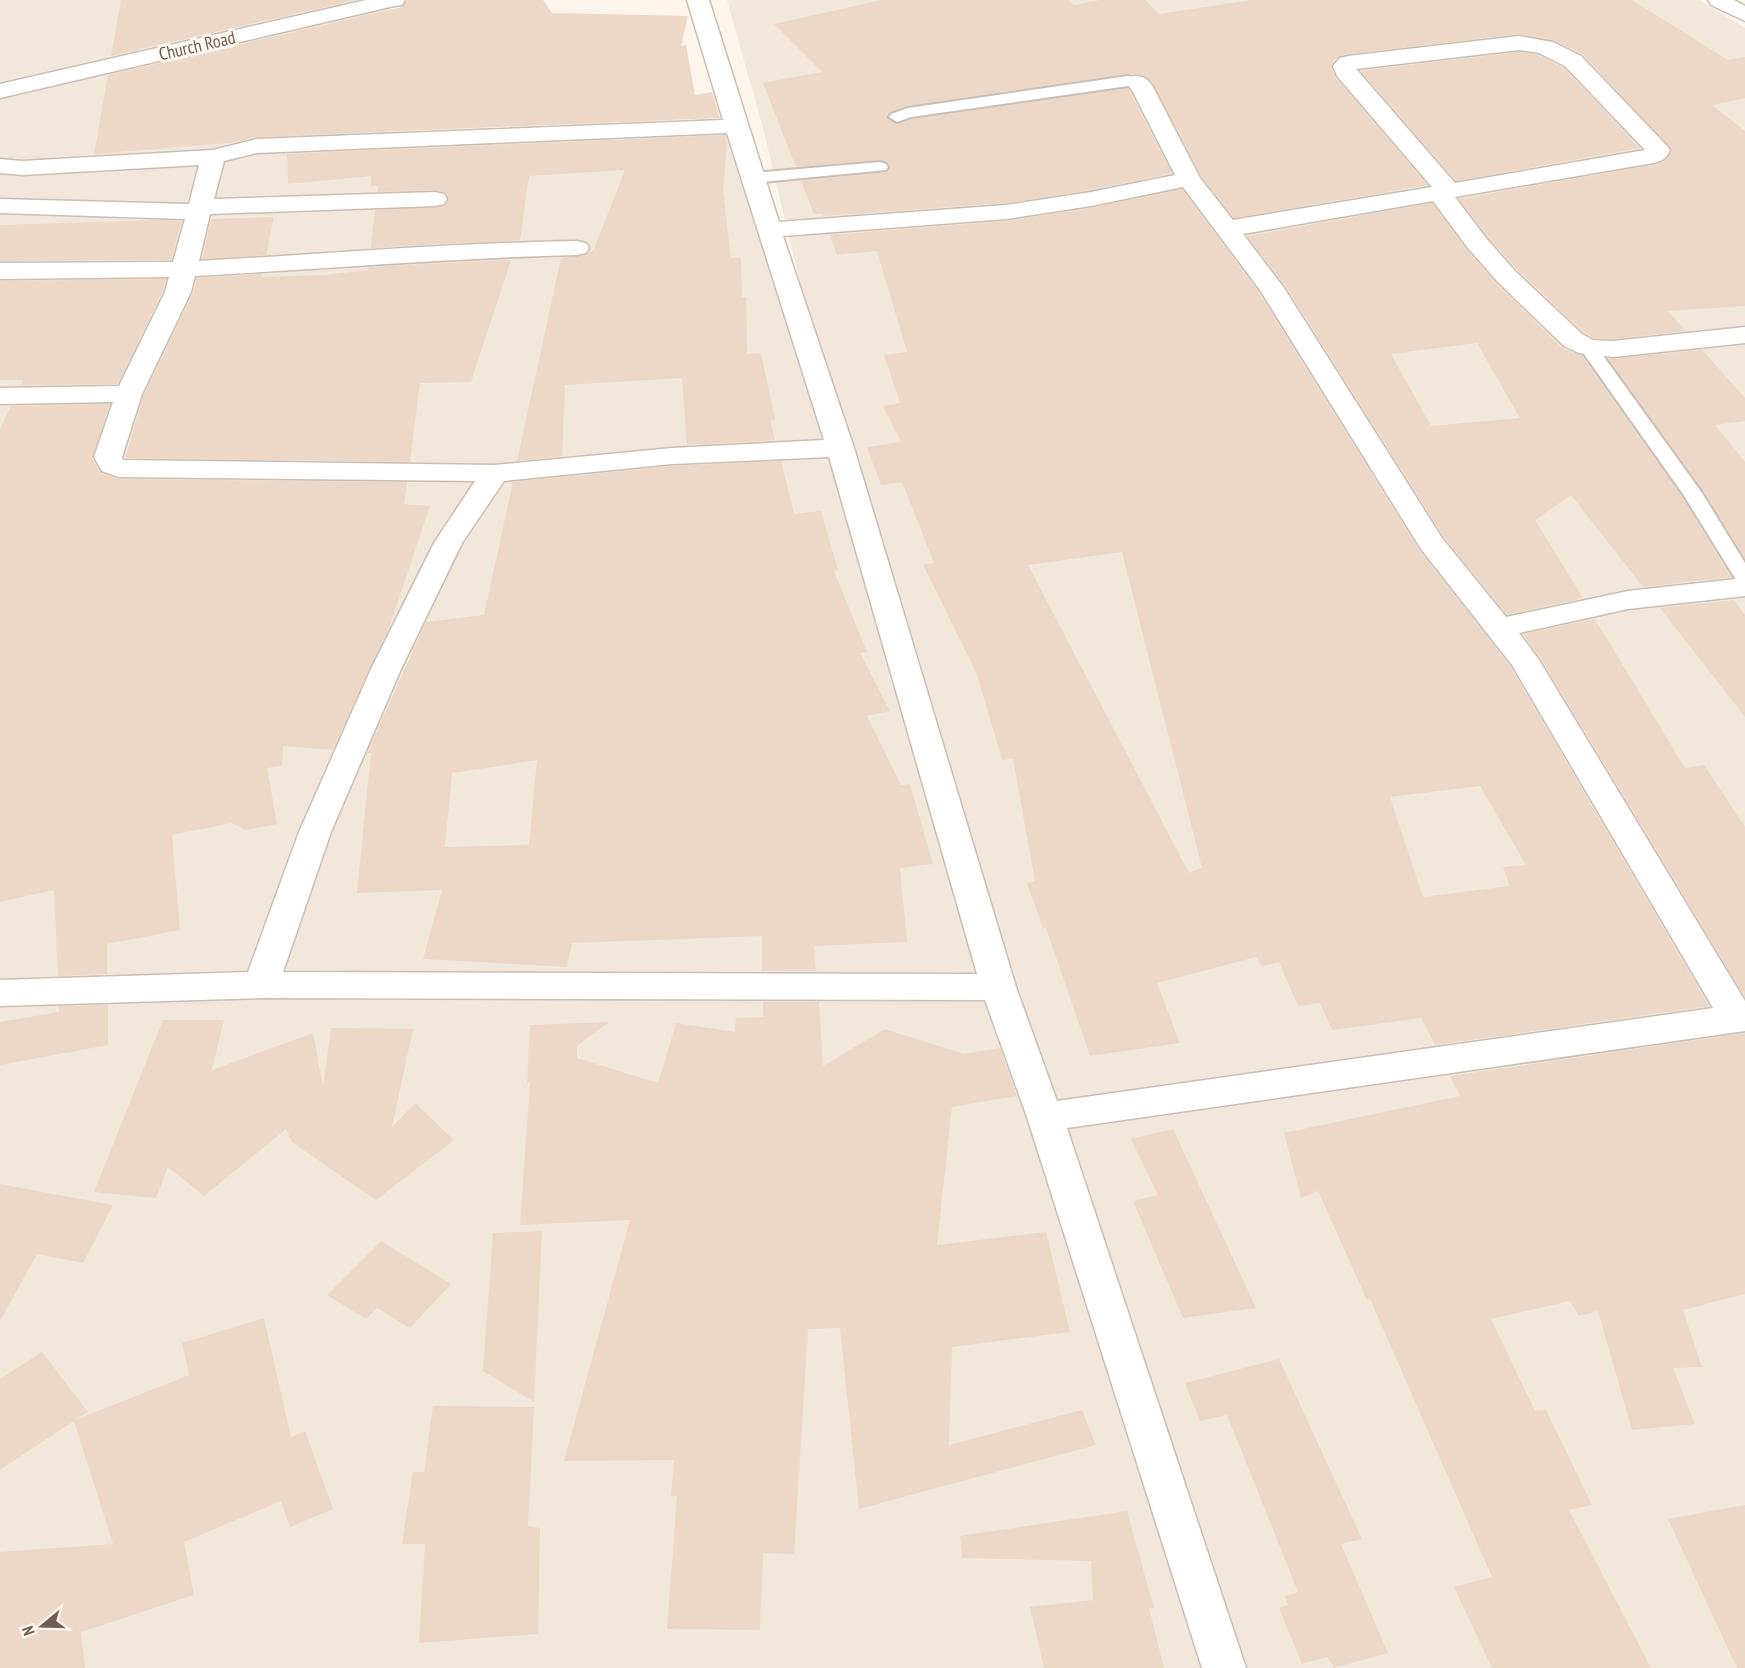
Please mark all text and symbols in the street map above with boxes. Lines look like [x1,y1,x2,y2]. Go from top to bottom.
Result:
street label: Church Road [156,26,237,65]
north arrow [12,1596,72,1656]
text: N [17,1624,39,1638]

